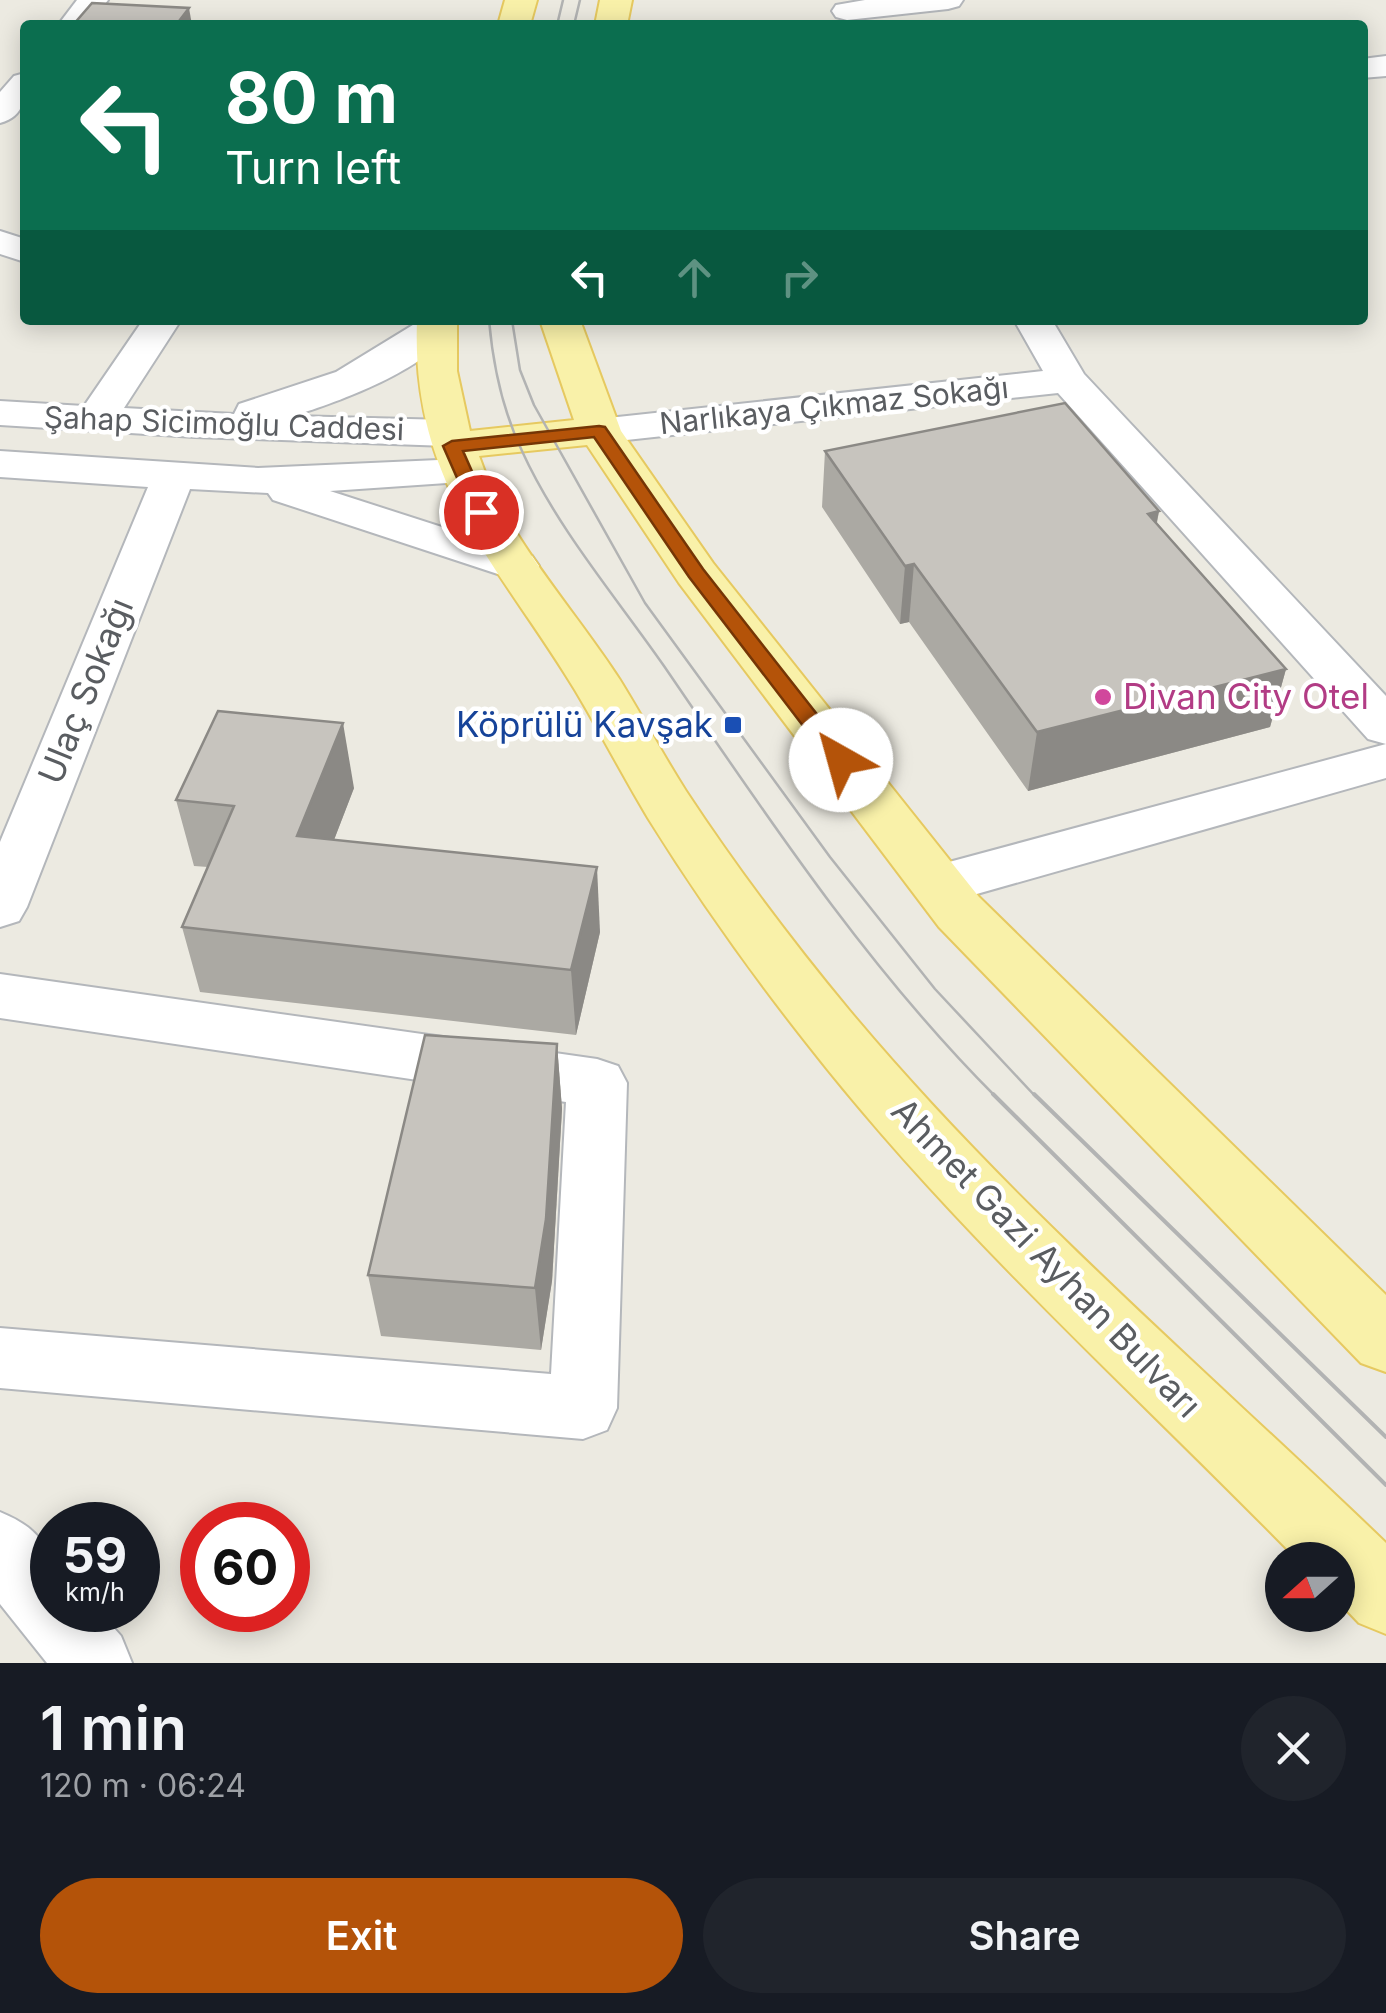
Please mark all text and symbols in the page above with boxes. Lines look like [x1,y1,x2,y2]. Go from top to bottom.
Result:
text: 80 m [225,55,398,140]
icon: left [60,60,190,190]
text: Turn left [225,140,401,195]
icon: left [562,250,617,305]
icon: ahead [667,250,722,305]
icon: right [772,250,827,305]
street label: Narlıkaya Çıkmaz Sokağı [658,369,1010,441]
street label: Şahap Sicimoğlu Caddesi [43,399,405,447]
pin [439,470,524,555]
icon: arrive [454,485,509,540]
street label: Ulaç Sokağı [29,592,141,789]
place label: Divan City Otel [1123,675,1369,717]
marker: Divan City Otel [1092,686,1114,708]
place label: Köprülü Kavşak [456,703,713,745]
position arrow [789,708,893,812]
marker: Köprülü Kavşak [722,714,744,736]
street label: Ahmet Gazi Ayhan Bulvarı [883,1089,1210,1425]
speed limit sign: 60 [180,1502,310,1632]
text: 59 [63,1525,127,1585]
north arrow [1265,1542,1355,1632]
map controls [1265,1542,1355,1632]
text: km/h [65,1577,125,1607]
text: 1 min [40,1692,187,1764]
button: close [1241,1696,1346,1801]
text: 120 m · 06:24 [40,1766,246,1805]
button: Exit [40,1878,683,1993]
button: Share [703,1878,1346,1993]

